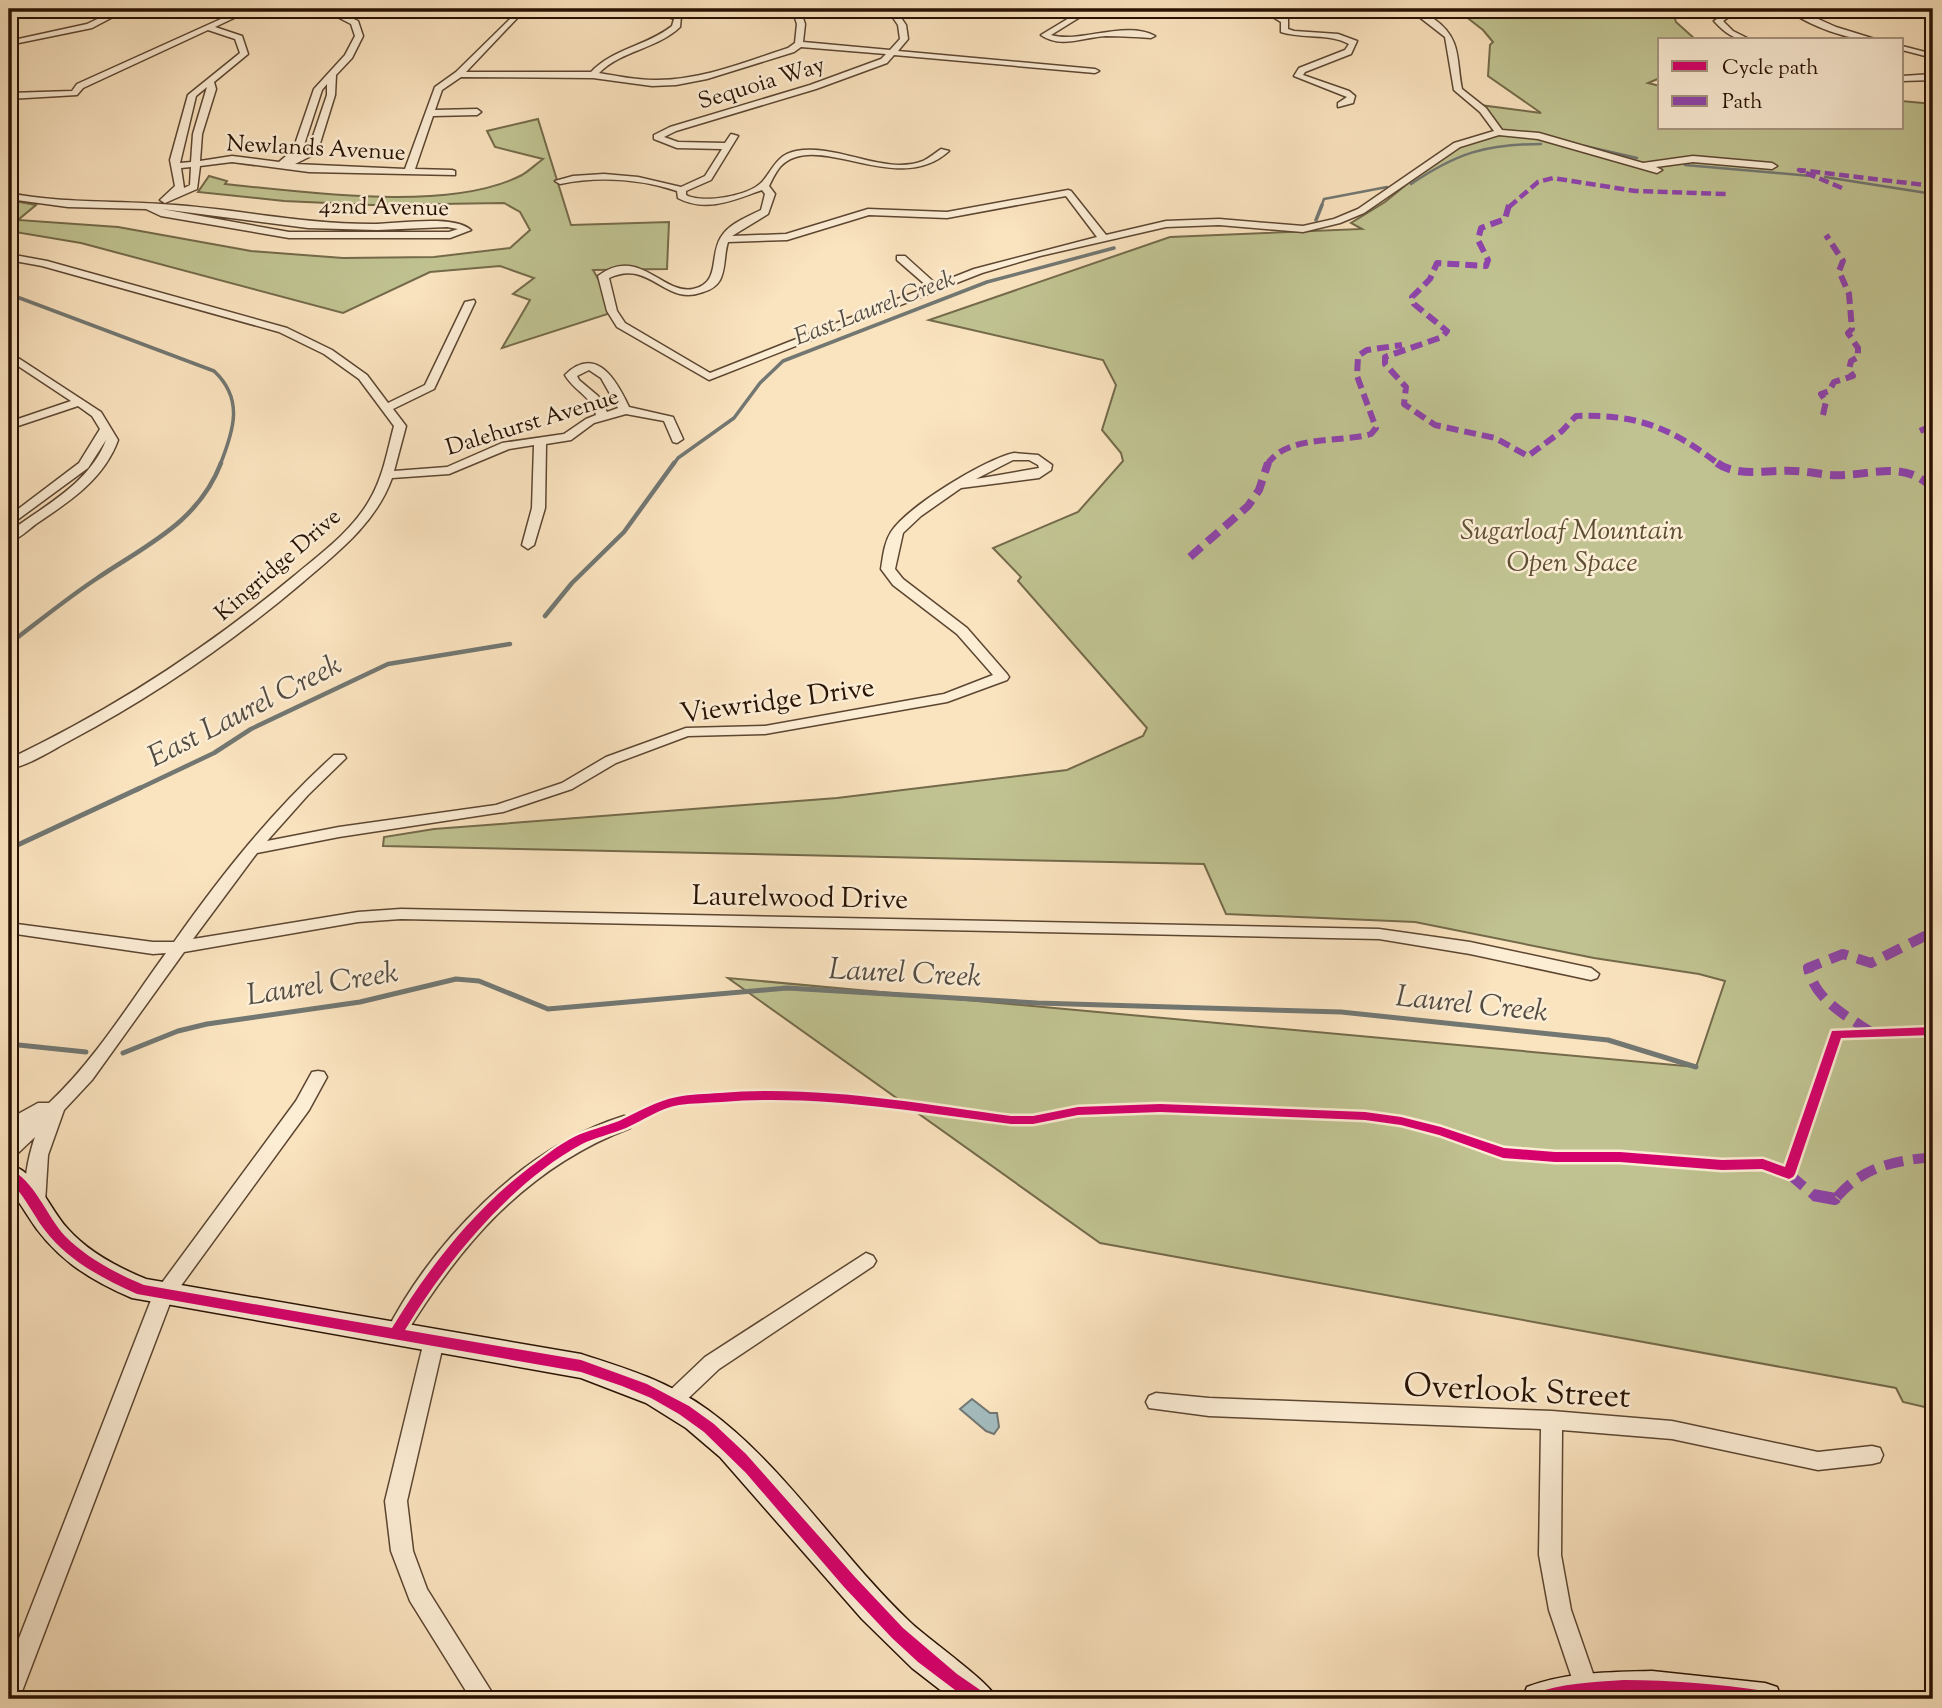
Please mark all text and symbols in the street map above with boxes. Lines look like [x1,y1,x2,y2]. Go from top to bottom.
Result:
legend [1658,38,1904,130]
street label: Sequoia Way [694,49,830,119]
text: Cycle path [1722,54,1819,84]
text: Path [1722,88,1763,118]
street label: Newlands Avenue [225,128,406,171]
street label: 42nd Avenue [318,191,449,226]
water label: East Laurel Creek [789,262,960,355]
street label: Dalehurst Avenue [442,381,623,465]
street label: Kingridge Drive [208,502,349,630]
park label: Sugarloaf Mountain Open Space [1460,512,1684,584]
water label: East Laurel Creek [141,645,350,780]
street label: Viewridge Drive [678,669,877,735]
street label: Laurelwood Drive [691,877,908,921]
water label: Laurel Creek [827,949,982,1000]
water label: Laurel Creek [243,952,401,1019]
water label: Laurel Creek [1393,976,1550,1035]
street label: Overlook Street [1402,1363,1631,1423]

